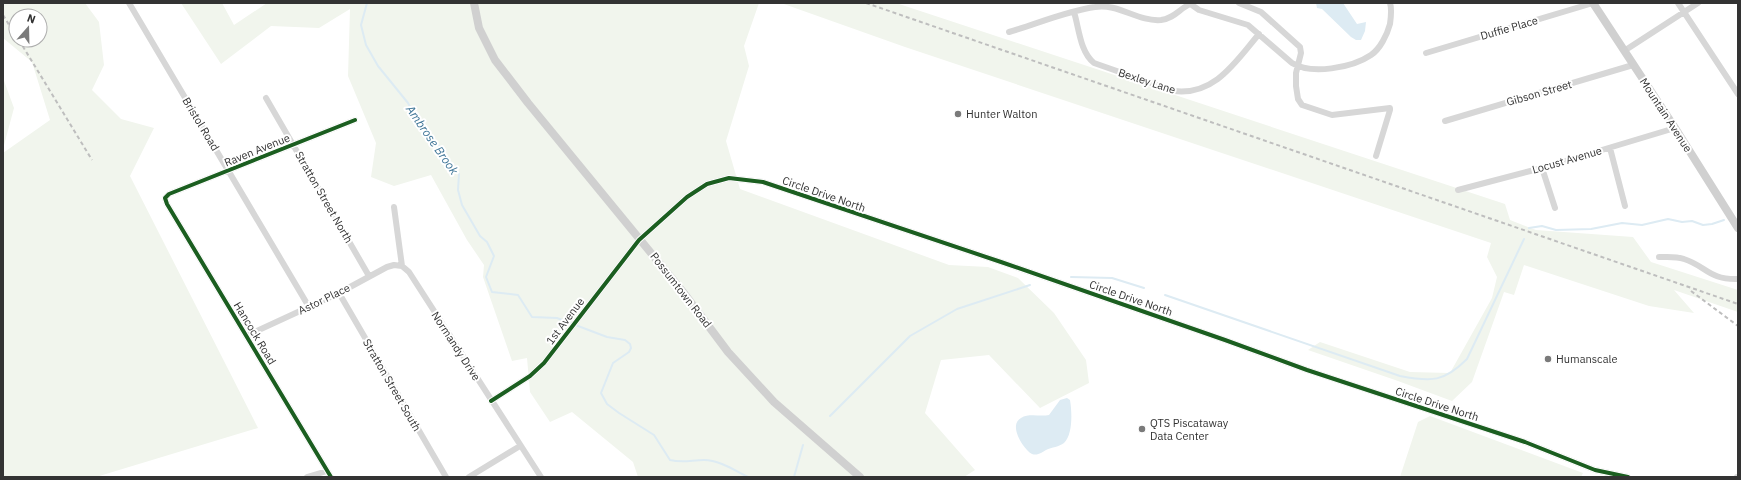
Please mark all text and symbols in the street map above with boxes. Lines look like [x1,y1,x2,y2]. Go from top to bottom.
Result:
north arrow [8,8,48,48]
text: N [25,11,38,27]
street label: Duffie Place [1479,13,1539,43]
street label: Bexley Lane [1117,65,1177,97]
street label: Mountain Avenue [1637,75,1695,155]
street label: Gibson Street [1505,77,1573,109]
street label: Bristol Road [180,95,222,153]
water label: Ambrose Brook [402,101,462,178]
place label: Hunter Walton [966,107,1038,121]
marker: Hunter Walton [953,109,963,119]
street label: Raven Avenue [222,130,292,170]
street label: Locust Avenue [1531,143,1603,177]
street label: Stratton Street North [292,149,356,245]
street label: Circle Drive North [781,173,867,215]
street label: Possumtown Road [647,250,715,330]
street label: Circle Drive North [1088,277,1174,319]
street label: Astor Place [296,280,352,318]
street label: 1st Avenue [543,295,587,347]
street label: Hancock Road [231,299,279,367]
street label: Normandy Drive [428,309,484,383]
street label: Stratton Street South [360,336,424,434]
place label: Humanscale [1556,352,1618,366]
marker: Humanscale [1543,354,1553,364]
street label: Circle Drive North [1393,384,1481,424]
place label: QTS Piscataway Data Center [1150,416,1229,443]
marker: QTS Piscataway Data Center [1137,424,1147,434]

